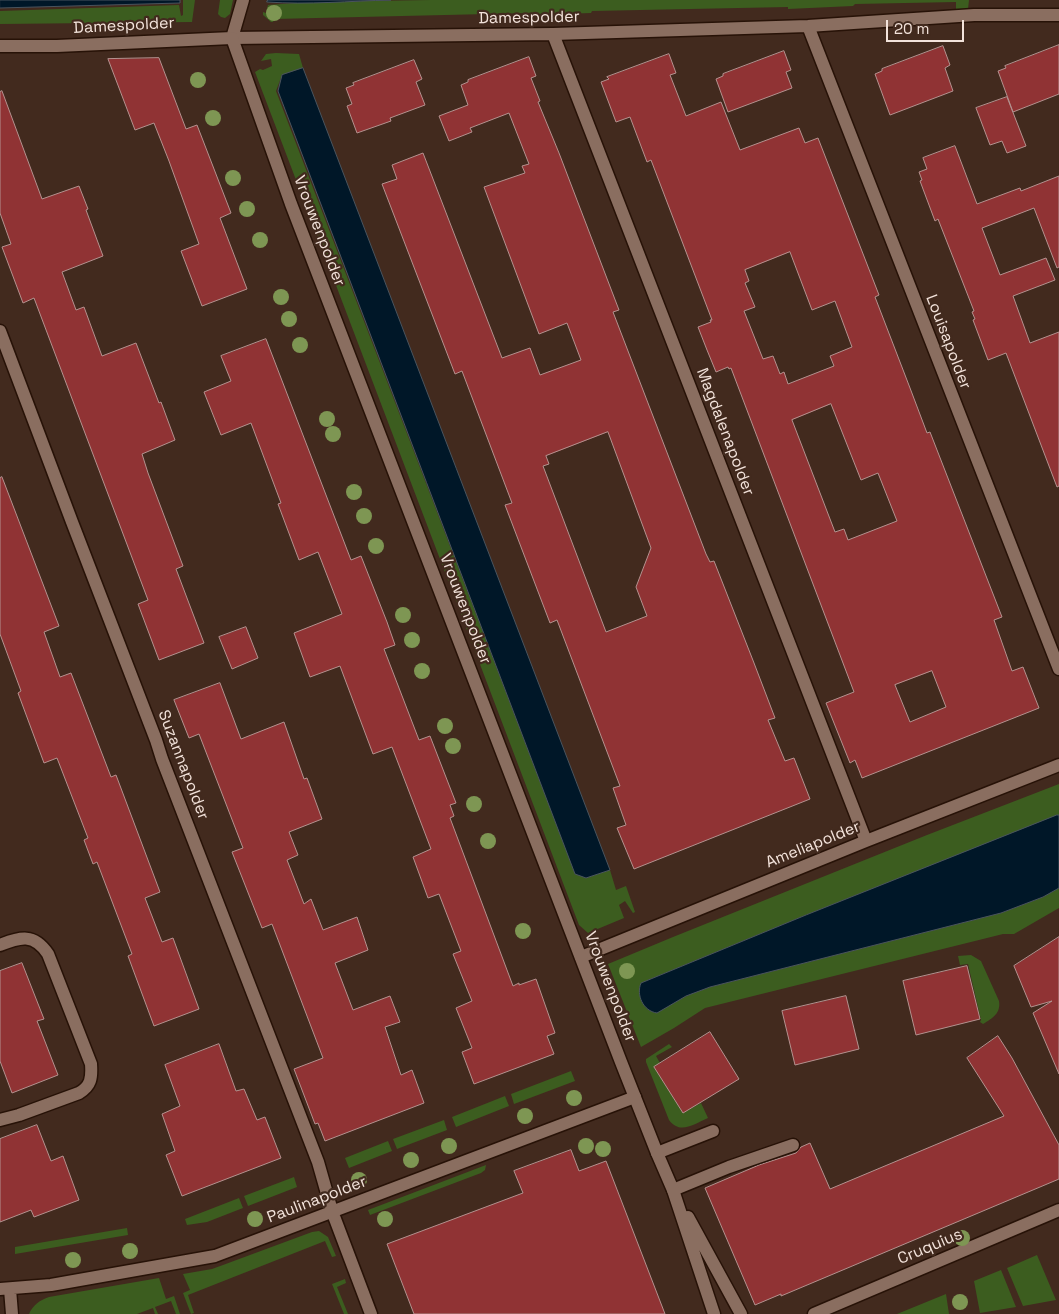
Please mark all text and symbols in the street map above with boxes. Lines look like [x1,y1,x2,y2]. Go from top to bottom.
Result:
street label: Damespolder [478,8,580,28]
scale bar [889,10,966,42]
street label: Damespolder [73,14,175,38]
text: 20 m [894,19,929,38]
street label: Vrouwenpolder [289,173,349,289]
street label: Louisapolder [921,292,975,392]
street label: Magdalenapolder [692,366,758,498]
street label: Vrouwenpolder [435,551,495,667]
street label: Suzannapolder [153,707,213,823]
street label: Ameliapolder [763,817,863,873]
street label: Vrouwenpolder [580,929,640,1045]
street label: Paulinapolder [265,1172,369,1228]
street label: Cruquius [895,1225,965,1269]

